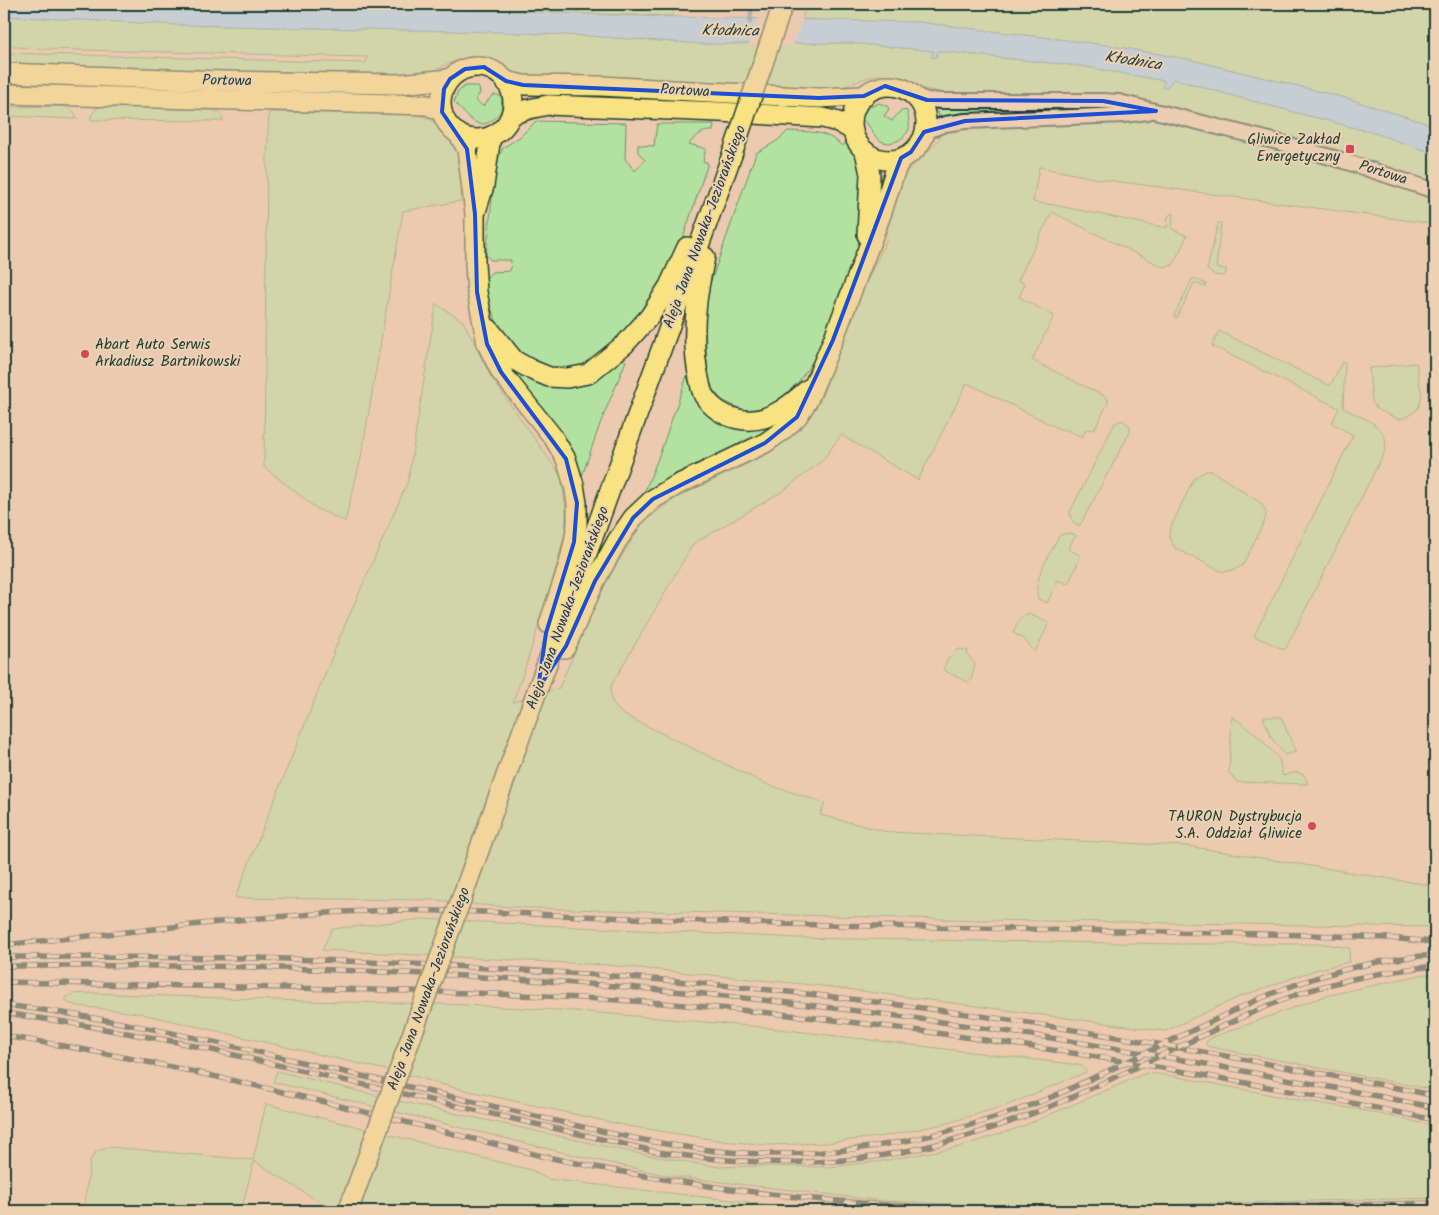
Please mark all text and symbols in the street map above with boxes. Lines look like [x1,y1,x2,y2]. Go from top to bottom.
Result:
water label: Kłodnica [701,18,760,44]
water label: Kłodnica [1103,44,1165,78]
street label: Portowa [202,69,252,93]
street label: Portowa [660,78,710,104]
street label: Aleja Jana Nowaka-Jeziorańskiego [657,122,753,332]
place label: Gliwice Zakład Energetyczny [1247,128,1341,169]
marker: Gliwice Zakład Energetyczny [1344,143,1356,155]
street label: Portowa [1356,154,1410,192]
place label: Abart Auto Serwis Arkadiusz Bartnikowski [95,333,242,374]
marker: Abart Auto Serwis Arkadiusz Bartnikowski [79,348,91,360]
street label: Aleja Jana Nowaka-Jeziorańskiego [520,503,616,713]
place label: TAURON Dystrybucja S.A. Oddział Gliwice [1168,805,1302,846]
marker: TAURON Dystrybucja S.A. Oddział Gliwice [1306,820,1318,832]
street label: Aleja Jana Nowaka-Jeziorańskiego [381,884,477,1094]

